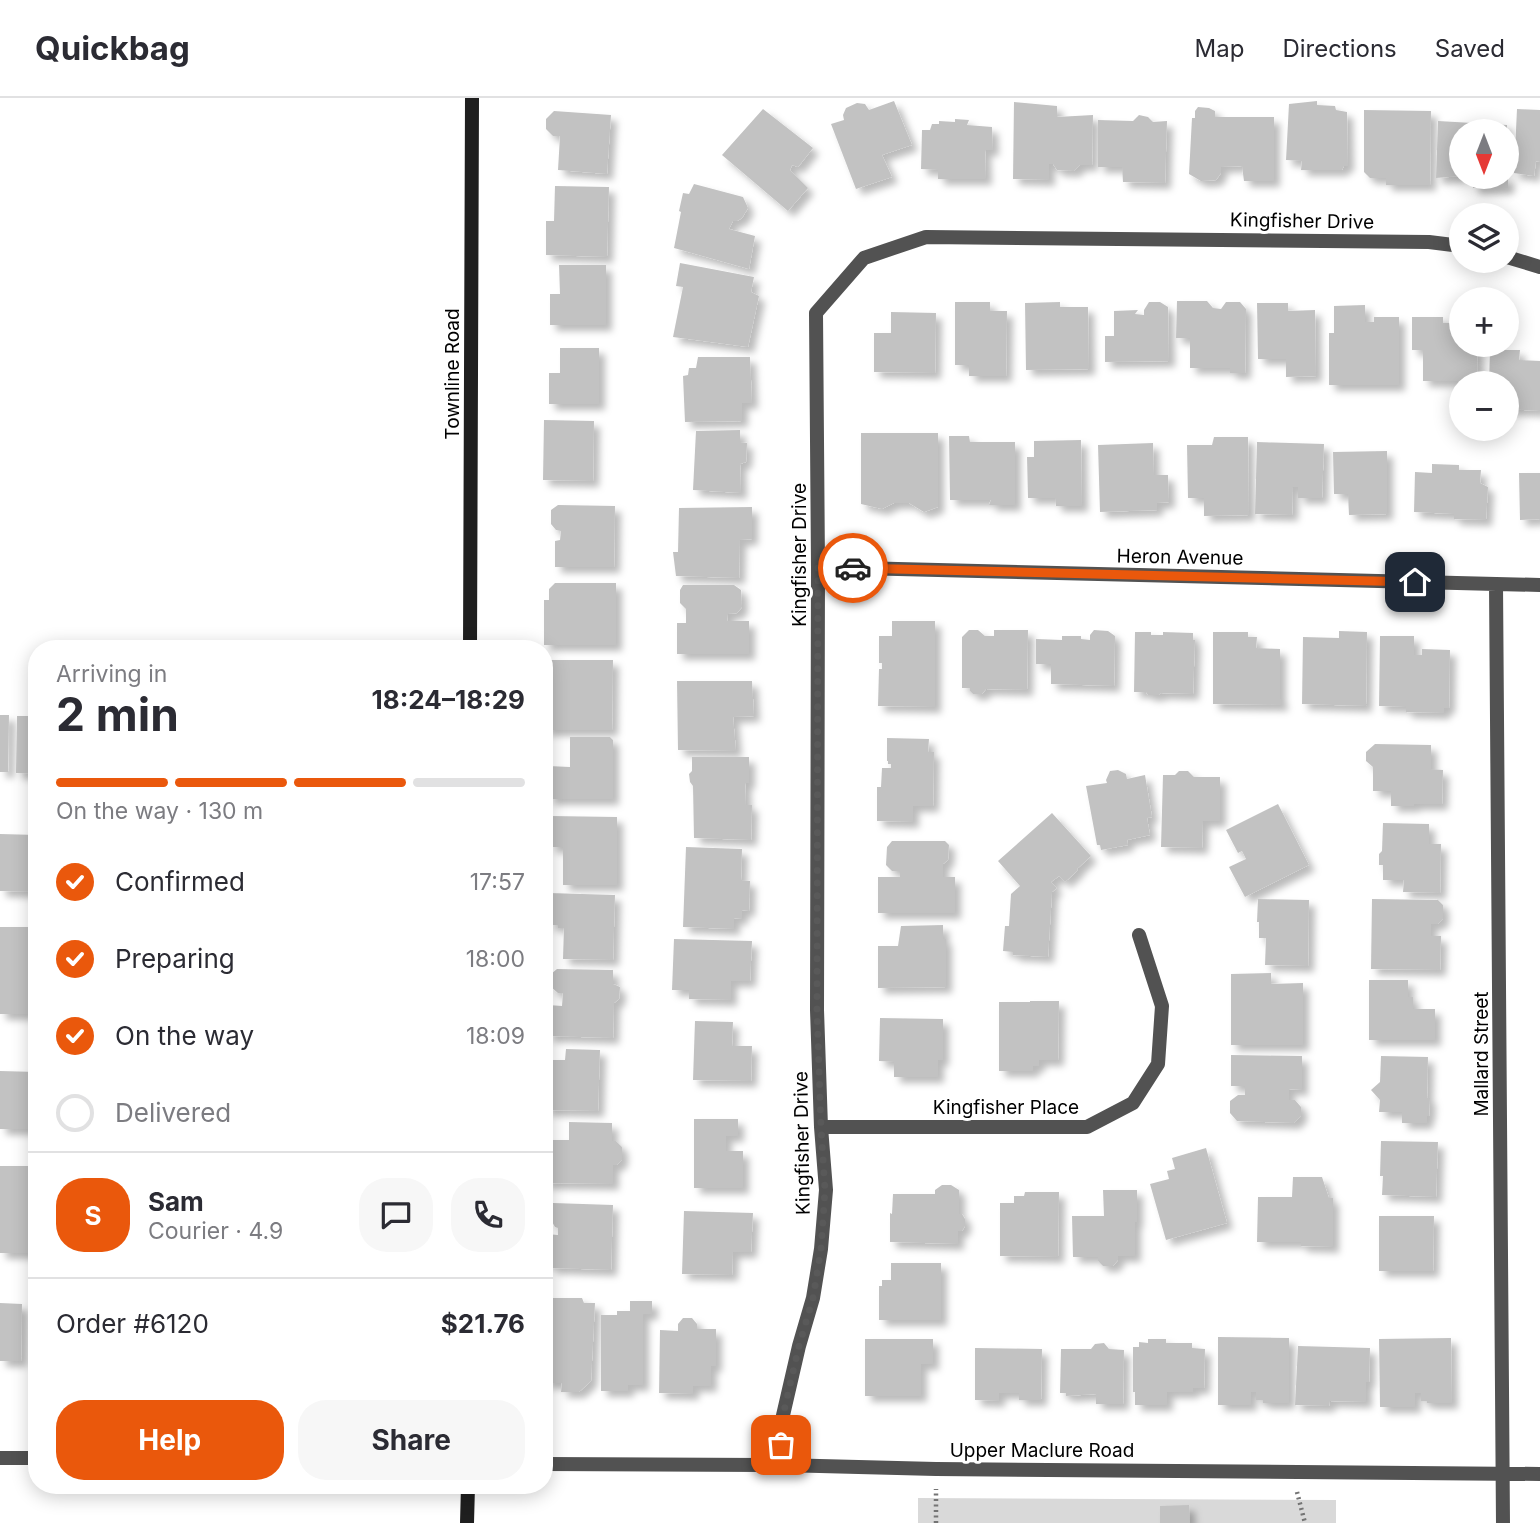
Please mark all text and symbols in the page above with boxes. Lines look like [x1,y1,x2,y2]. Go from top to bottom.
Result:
text: Quickbag [35,28,190,68]
text: Map [1195,34,1244,63]
text: Directions [1282,34,1397,63]
text: Saved [1435,34,1505,63]
north arrow [1449,119,1519,189]
map controls [1449,119,1519,441]
button: layers [1449,203,1519,273]
street label: Kingfisher Drive [1230,208,1374,234]
button: + [1449,287,1519,357]
street label: Townline Road [441,308,464,440]
button: − [1449,371,1519,441]
street label: Kingfisher Drive [788,483,811,627]
courier [818,533,888,603]
street label: Heron Avenue [1116,544,1244,570]
icon: car [834,549,872,587]
pin [1385,552,1445,612]
icon: home [1396,563,1434,601]
text: Arriving in [56,660,167,688]
text: 18:24–18:29 [372,684,525,715]
text: 2 min [56,686,179,742]
text: On the way · 130 m [56,797,263,825]
icon: check [56,863,94,901]
text: Confirmed [115,866,245,897]
text: 17:57 [470,868,525,896]
icon: check [56,940,94,978]
text: Preparing [115,943,235,974]
text: 18:00 [466,945,525,973]
street label: Mallard Street [1470,991,1493,1117]
icon: check [56,1017,94,1055]
text: On the way [115,1020,254,1051]
text: 18:09 [466,1022,525,1050]
street label: Kingfisher Drive [789,1071,815,1215]
street label: Kingfisher Place [933,1096,1079,1119]
text: Delivered [115,1097,231,1128]
button: chat [359,1178,433,1252]
button: phone [451,1178,525,1252]
text: Sam [148,1186,204,1217]
text: S [84,1200,102,1231]
text: Courier · 4.9 [148,1217,283,1245]
text: Order #6120 [56,1308,209,1339]
text: $21.76 [441,1308,525,1339]
button: Help [56,1400,284,1480]
button: Share [298,1400,525,1480]
pin [751,1415,811,1475]
icon: bag [762,1426,800,1464]
street label: Upper Maclure Road [950,1439,1134,1462]

